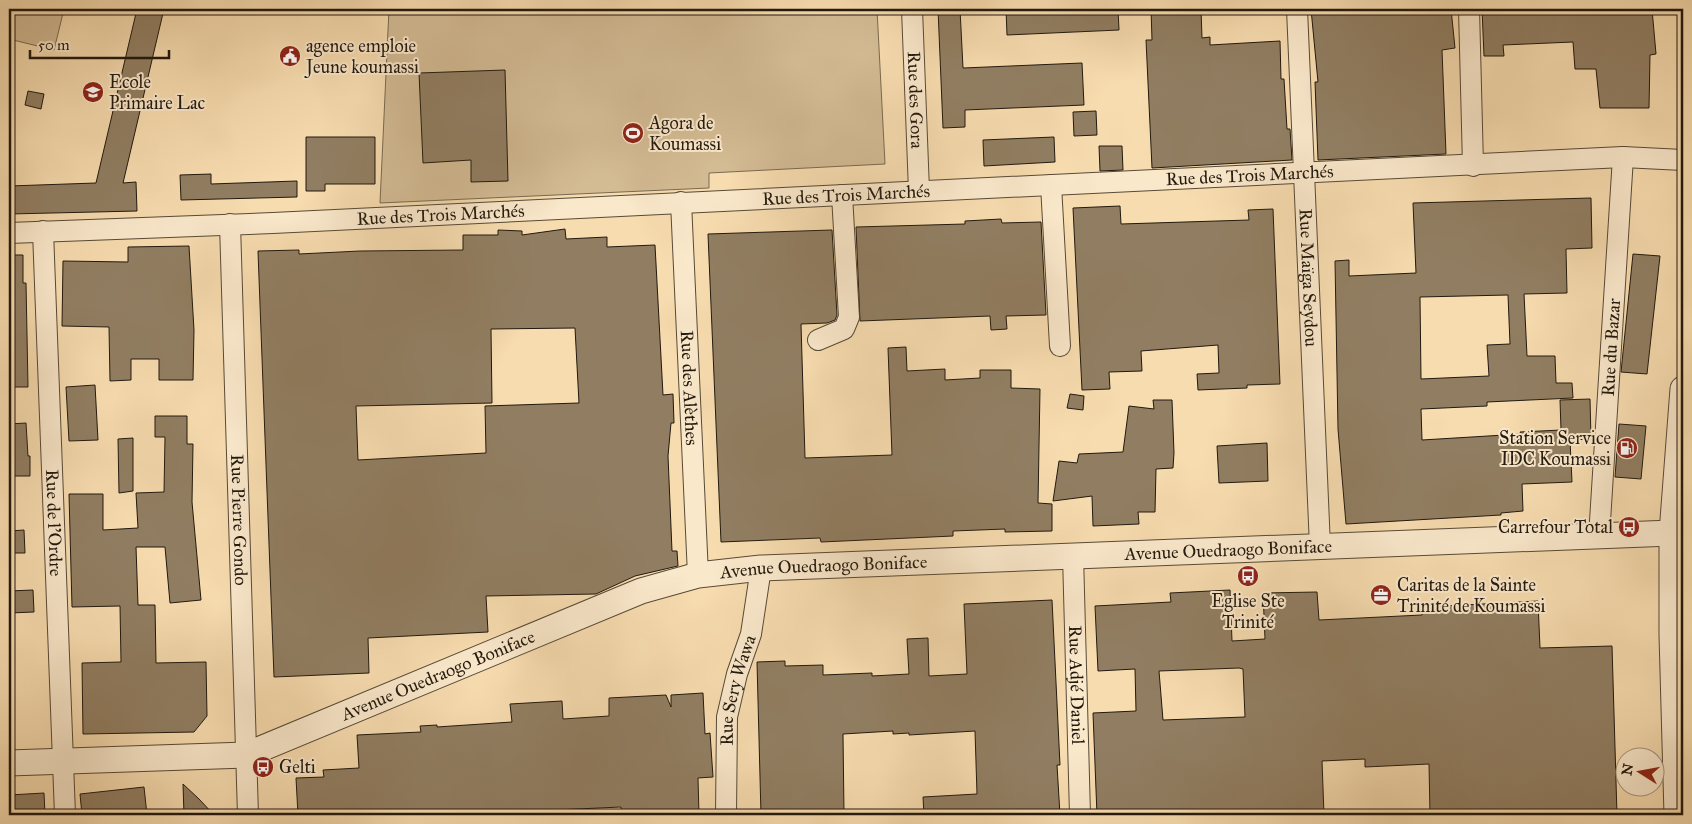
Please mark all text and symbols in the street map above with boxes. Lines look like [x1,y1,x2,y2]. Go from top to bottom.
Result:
scale bar [30,28,169,60]
place label: agence emploie Jeune koumassi [304,35,419,79]
text: 50 m [38,36,70,54]
public building icon: agence emploie Jeune koumassi [278,44,302,68]
street label: Rue des Gora [903,51,928,149]
place label: Ecole Primaire Lac [109,71,205,114]
school or university icon: Ecole Primaire Lac [81,80,105,104]
place label: Agora de Koumassi [648,112,721,155]
sports icon: Agora de Koumassi [621,121,645,145]
street label: Rue des Trois Marchés [1165,160,1334,190]
street label: Rue des Trois Marchés [762,180,931,210]
street label: Rue des Trois Marchés [356,200,525,230]
street label: Rue Maïga Seydou [1295,208,1322,348]
street label: Rue du Bazar [1597,297,1625,397]
street label: Rue des Alèthes [676,330,703,446]
place label: Station Service IDC Koumassi [1499,427,1611,470]
fuel station icon: Station Service IDC Koumassi [1615,436,1639,460]
street label: Rue Pierre Gondo [226,454,252,586]
street label: Rue de l'Ordre [41,469,67,577]
bus stop icon: Carrefour Total [1617,515,1641,539]
place label: Carrefour Total [1498,516,1613,538]
street label: Avenue Ouedraogo Boniface [1123,535,1332,565]
street label: Avenue Ouedraogo Boniface [718,551,928,584]
bus stop icon: Eglise Ste Trinité [1236,564,1260,588]
place label: Caritas de la Sainte Trinité de Koumassi [1397,574,1546,617]
office icon: Caritas de la Sainte Trinité de Koumassi [1369,583,1393,607]
place label: Eglise Ste Trinité [1211,590,1285,633]
street label: Avenue Ouedraogo Boniface [337,625,538,726]
street label: Rue Adjé Daniel [1064,625,1089,745]
street label: Rue Sery Wawa [716,632,761,746]
north arrow [1614,746,1664,796]
bus stop icon: Gelti [251,755,275,779]
place label: Gelti [279,756,316,778]
text: N [1618,762,1637,777]

